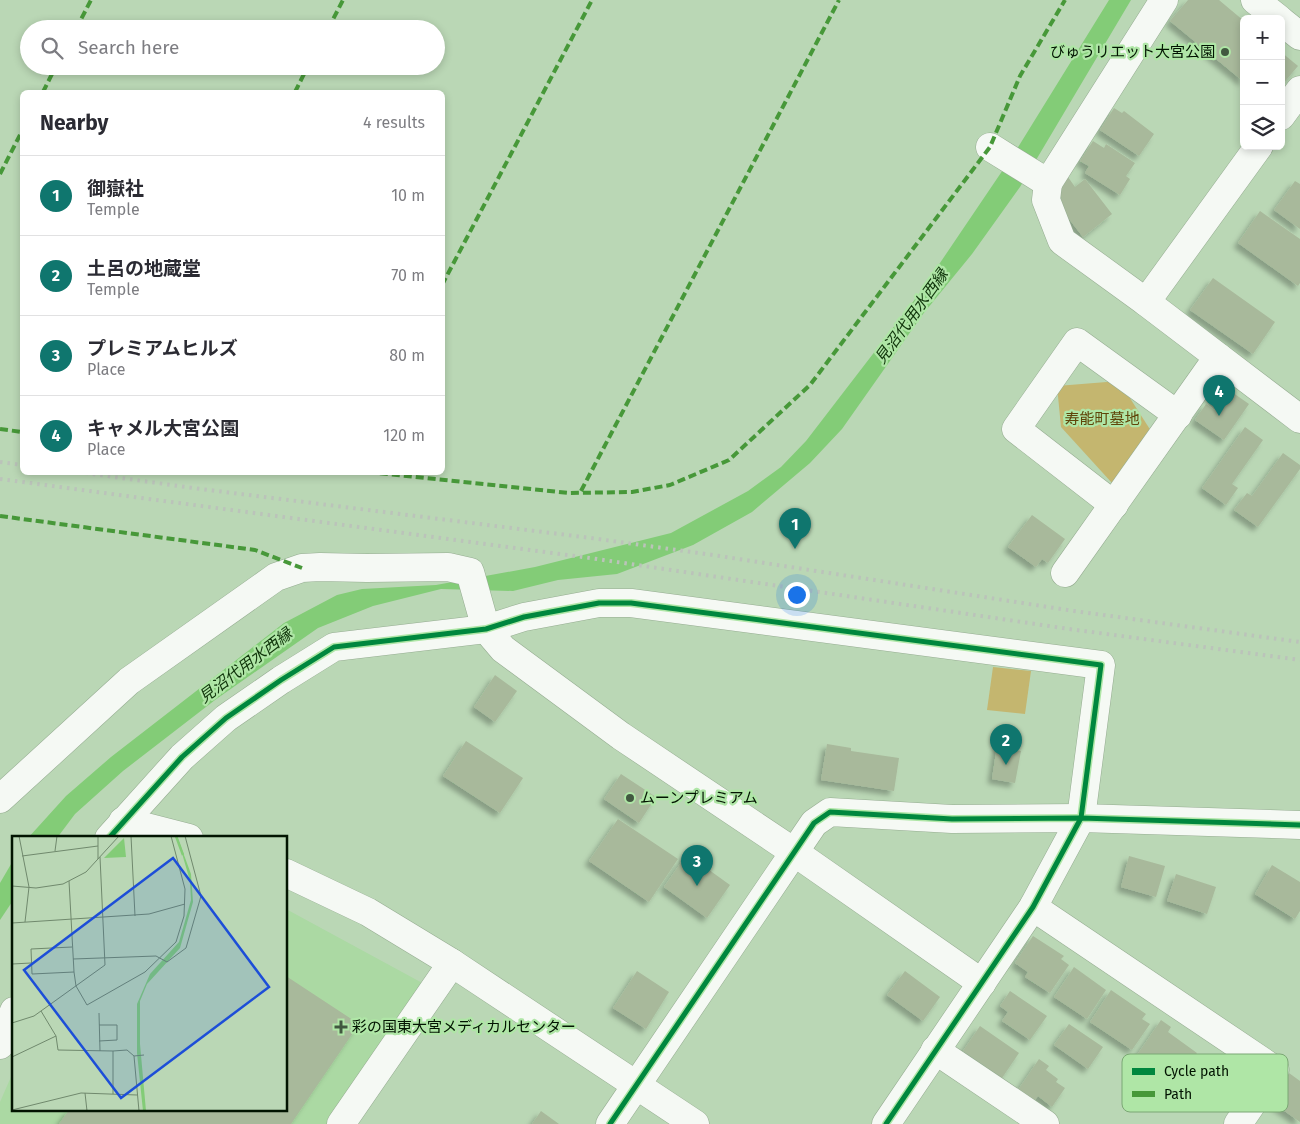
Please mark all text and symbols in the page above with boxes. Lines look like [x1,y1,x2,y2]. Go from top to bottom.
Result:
map controls [1240,15,1285,150]
button: + [1240,15,1285,60]
search box [20,20,445,75]
icon: search [38,34,66,62]
text: Search here [78,36,179,59]
place label: びゅうリエット大宮公園 [1050,43,1215,61]
marker: びゅうリエット大宮公園 [1219,46,1231,58]
button: − [1240,60,1285,105]
button: layers [1240,105,1285,150]
text: Nearby [40,110,108,136]
text: 4 results [363,113,425,132]
text: 御嶽社 [87,177,144,200]
text: 1 [52,186,60,205]
text: 10 m [391,186,425,205]
text: Temple [87,200,140,219]
text: 土呂の地蔵堂 [87,257,201,280]
water label: 見沼代用水西縁 [871,264,953,367]
text: 2 [52,266,60,285]
text: 70 m [391,266,425,285]
text: Temple [87,280,140,299]
text: プレミアムヒルズ [87,337,238,360]
text: 3 [52,346,60,365]
text: 80 m [389,346,425,365]
text: Place [87,360,126,379]
pin: 4 [1203,375,1235,416]
park label: 寿能町墓地 [1064,410,1140,428]
text: キャメル大宮公園 [87,417,239,440]
text: 4 [51,426,61,445]
text: 120 m [383,426,425,445]
text: Place [87,440,126,459]
pin: 1 [779,508,811,549]
your location [784,582,810,608]
water label: 見沼代用水西縁 [195,623,297,707]
pin: 2 [990,724,1022,765]
place label: ムーンプレミアム [640,789,758,807]
marker: ムーンプレミアム [624,792,636,804]
inset map [12,836,288,1112]
pin: 3 [681,845,713,886]
place label: 彩の国東大宮メディカルセンター [352,1018,576,1036]
marker: 彩の国東大宮メディカルセンター [334,1020,348,1034]
legend [1122,1054,1288,1112]
text: Cycle path [1164,1063,1229,1080]
text: Path [1164,1086,1192,1103]

